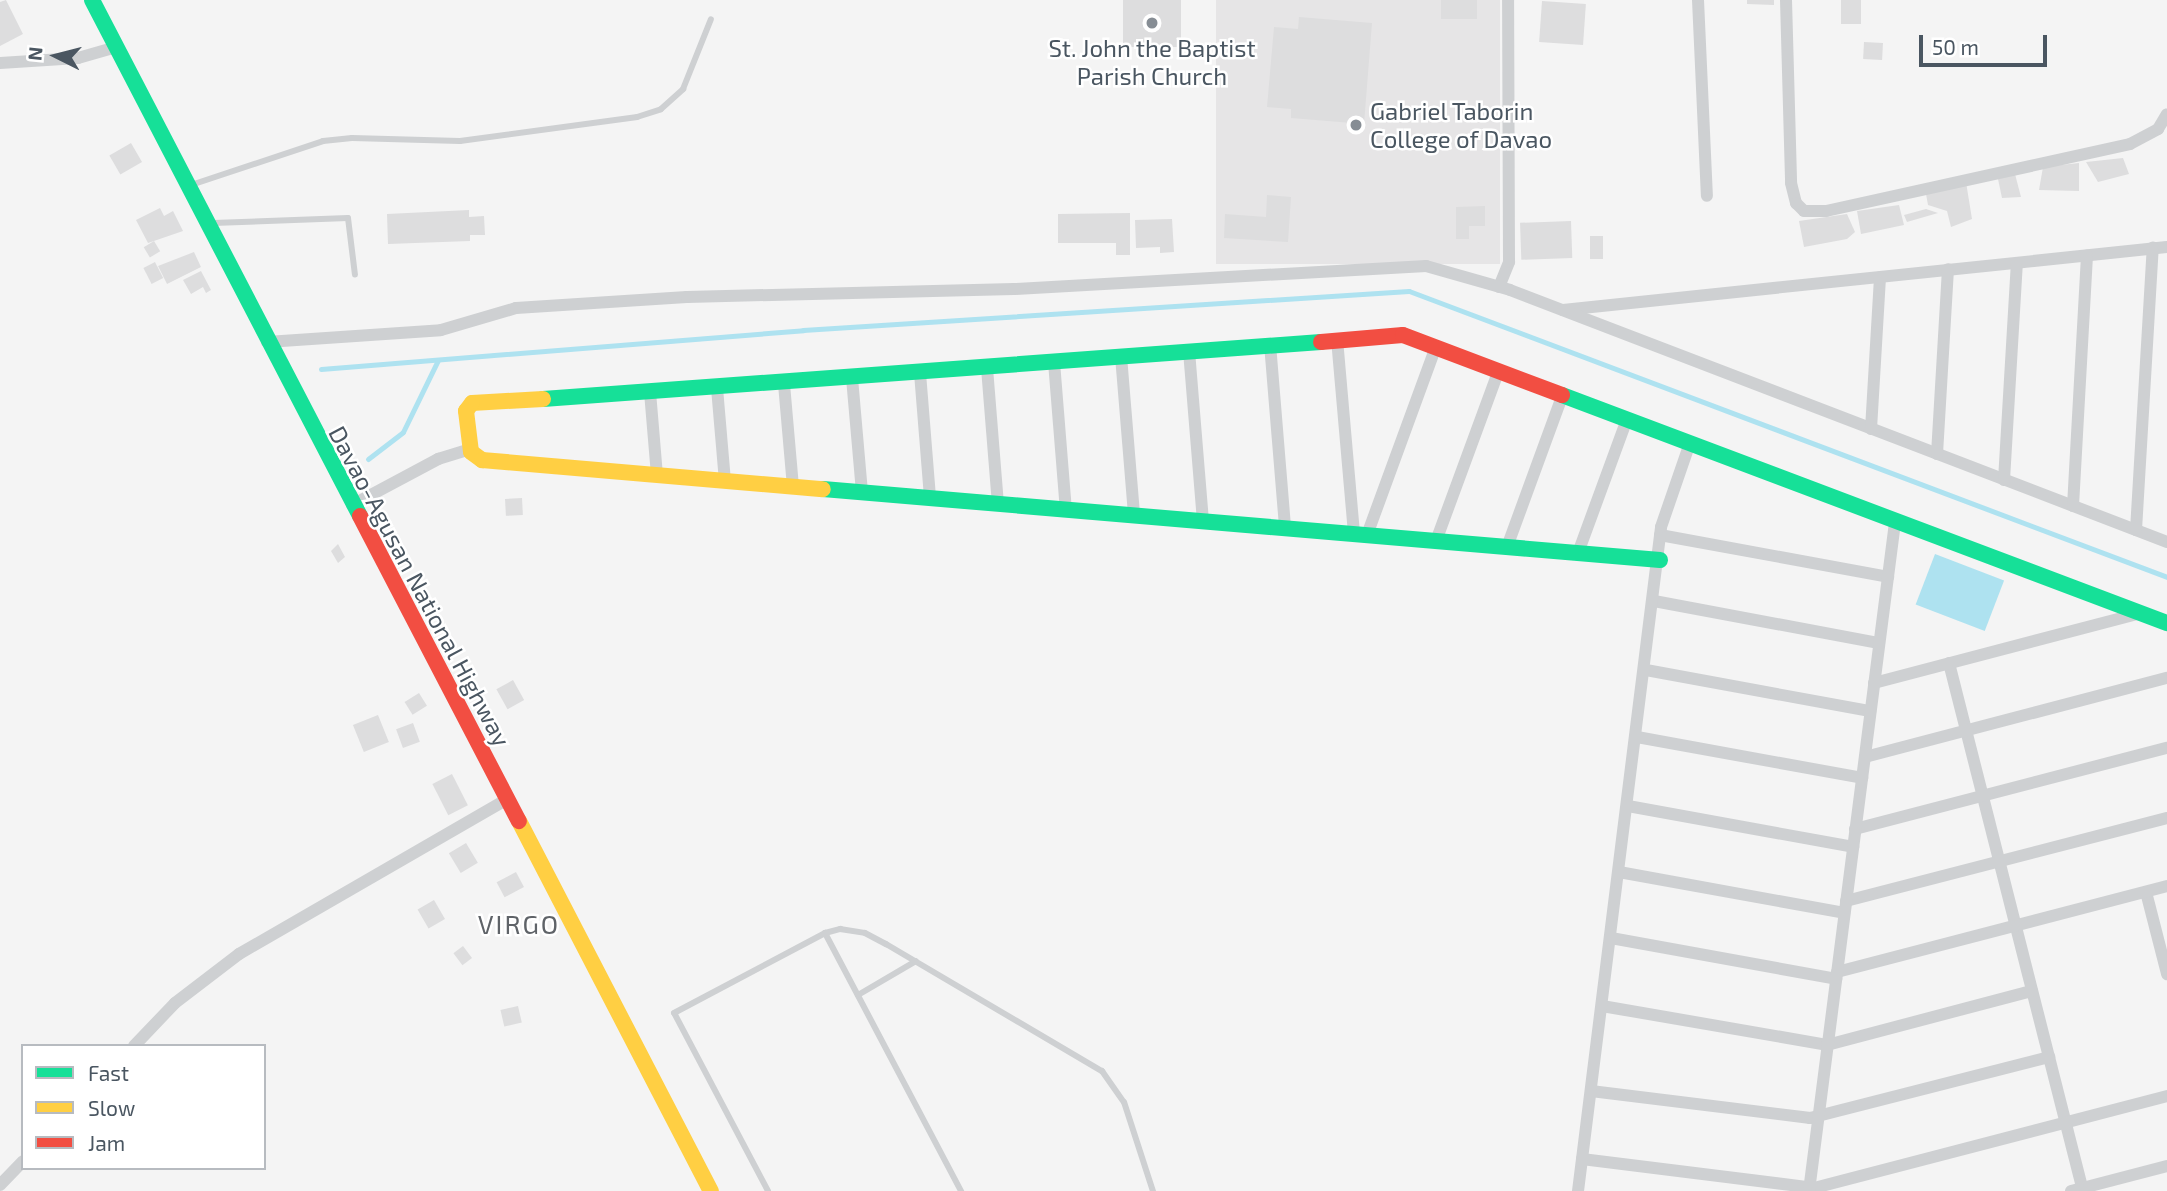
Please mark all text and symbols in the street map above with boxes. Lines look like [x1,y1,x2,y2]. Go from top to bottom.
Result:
marker: St. John the Baptist Parish Church [1144,15,1160,31]
north arrow [21,21,91,91]
scale bar [1922,21,2050,65]
place label: St. John the Baptist Parish Church [1048,34,1256,90]
text: 50 m [1932,34,1979,59]
text: N [22,46,47,62]
place label: Gabriel Taborin College of Davao [1370,97,1553,153]
marker: Gabriel Taborin College of Davao [1348,117,1364,133]
street label: Davao-Agusan National Highway [323,421,517,751]
district label: VIRGO [478,908,560,940]
legend [21,1044,266,1170]
text: Fast [88,1060,129,1085]
text: Slow [88,1095,135,1120]
text: Jam [88,1130,125,1155]

